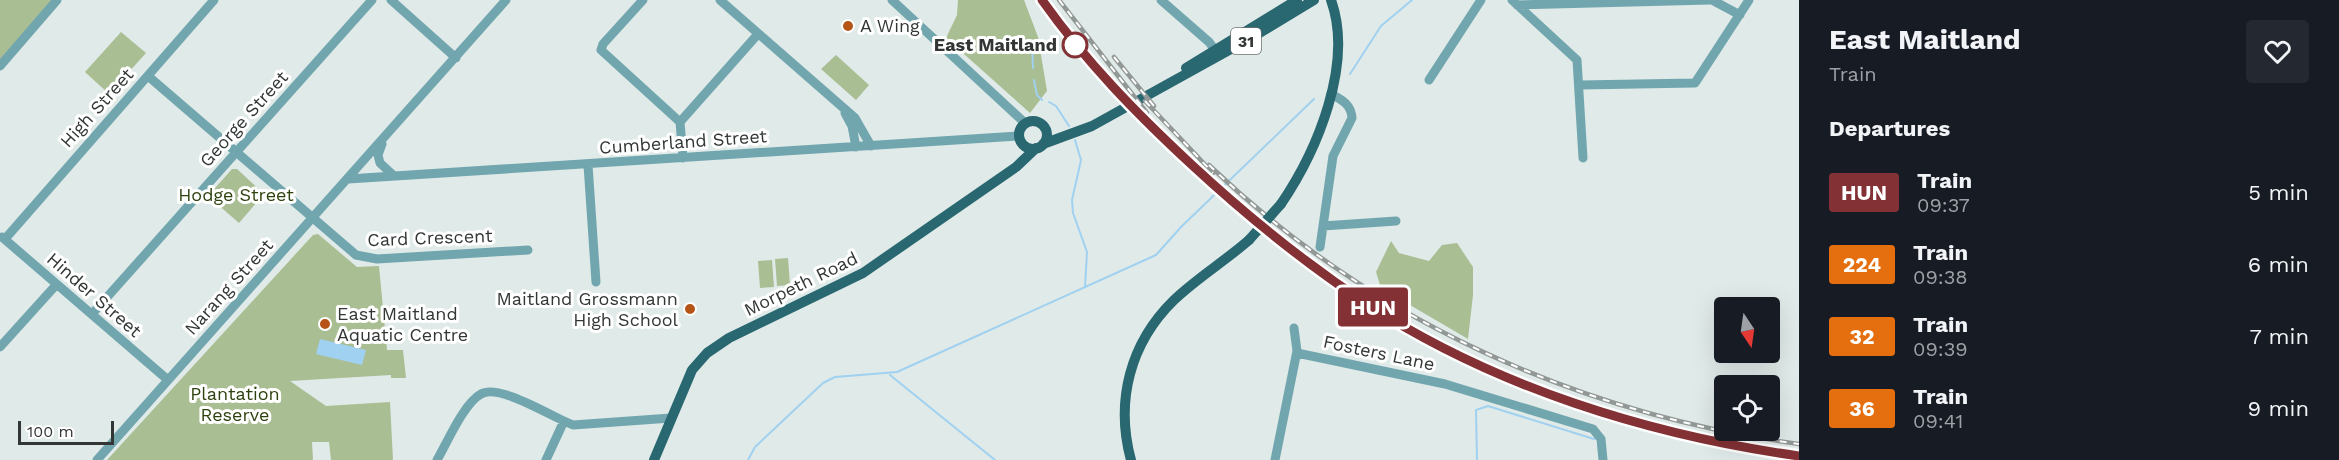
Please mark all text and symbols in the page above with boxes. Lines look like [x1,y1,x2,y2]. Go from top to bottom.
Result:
place label: A Wing [860,15,920,36]
marker: A Wing [841,19,855,33]
button: heart [2246,20,2309,83]
text: East Maitland [1829,23,2021,56]
road number: 31 [1231,28,1261,54]
marker: East Maitland [1062,32,1088,58]
place label: East Maitland [934,34,1057,55]
text: Train [1829,62,1877,86]
street label: High Street [56,64,138,151]
street label: George Street [195,66,292,171]
text: Departures [1829,116,1950,141]
street label: Cumberland Street [598,125,768,158]
text: Train [1917,168,1972,193]
text: HUN [1841,180,1887,205]
text: 5 min [2248,180,2309,205]
park label: Hodge Street [178,184,294,205]
text: 09:37 [1917,193,1970,217]
street label: Card Crescent [367,225,493,250]
street label: Narang Street [180,234,277,339]
text: Train [1913,240,1968,265]
street label: Morpeth Road [741,247,861,320]
street label: Hinder Street [43,248,146,342]
text: 224 [1843,252,1881,277]
text: 6 min [2248,252,2309,277]
text: 09:38 [1913,265,1968,289]
place label: Maitland Grossmann High School [496,288,678,330]
line badge: HUN [1338,288,1408,326]
text: HUN [1350,295,1396,320]
north arrow [1714,297,1780,363]
map controls [1714,297,1780,441]
marker: Maitland Grossmann High School [683,302,697,316]
place label: East Maitland Aquatic Centre [337,303,468,345]
text: Train [1913,312,1968,337]
marker: East Maitland Aquatic Centre [318,317,332,331]
text: 32 [1850,324,1874,349]
text: 7 min [2249,324,2309,349]
street label: Fosters Lane [1322,330,1437,375]
text: 09:39 [1913,337,1968,361]
button: locate [1714,375,1780,441]
park label: Plantation Reserve [190,383,280,425]
text: Train [1913,384,1968,409]
text: 36 [1849,396,1875,421]
text: 9 min [2247,396,2309,421]
text: 09:41 [1913,409,1963,433]
scale bar [18,418,114,446]
text: 100 m [27,422,74,441]

